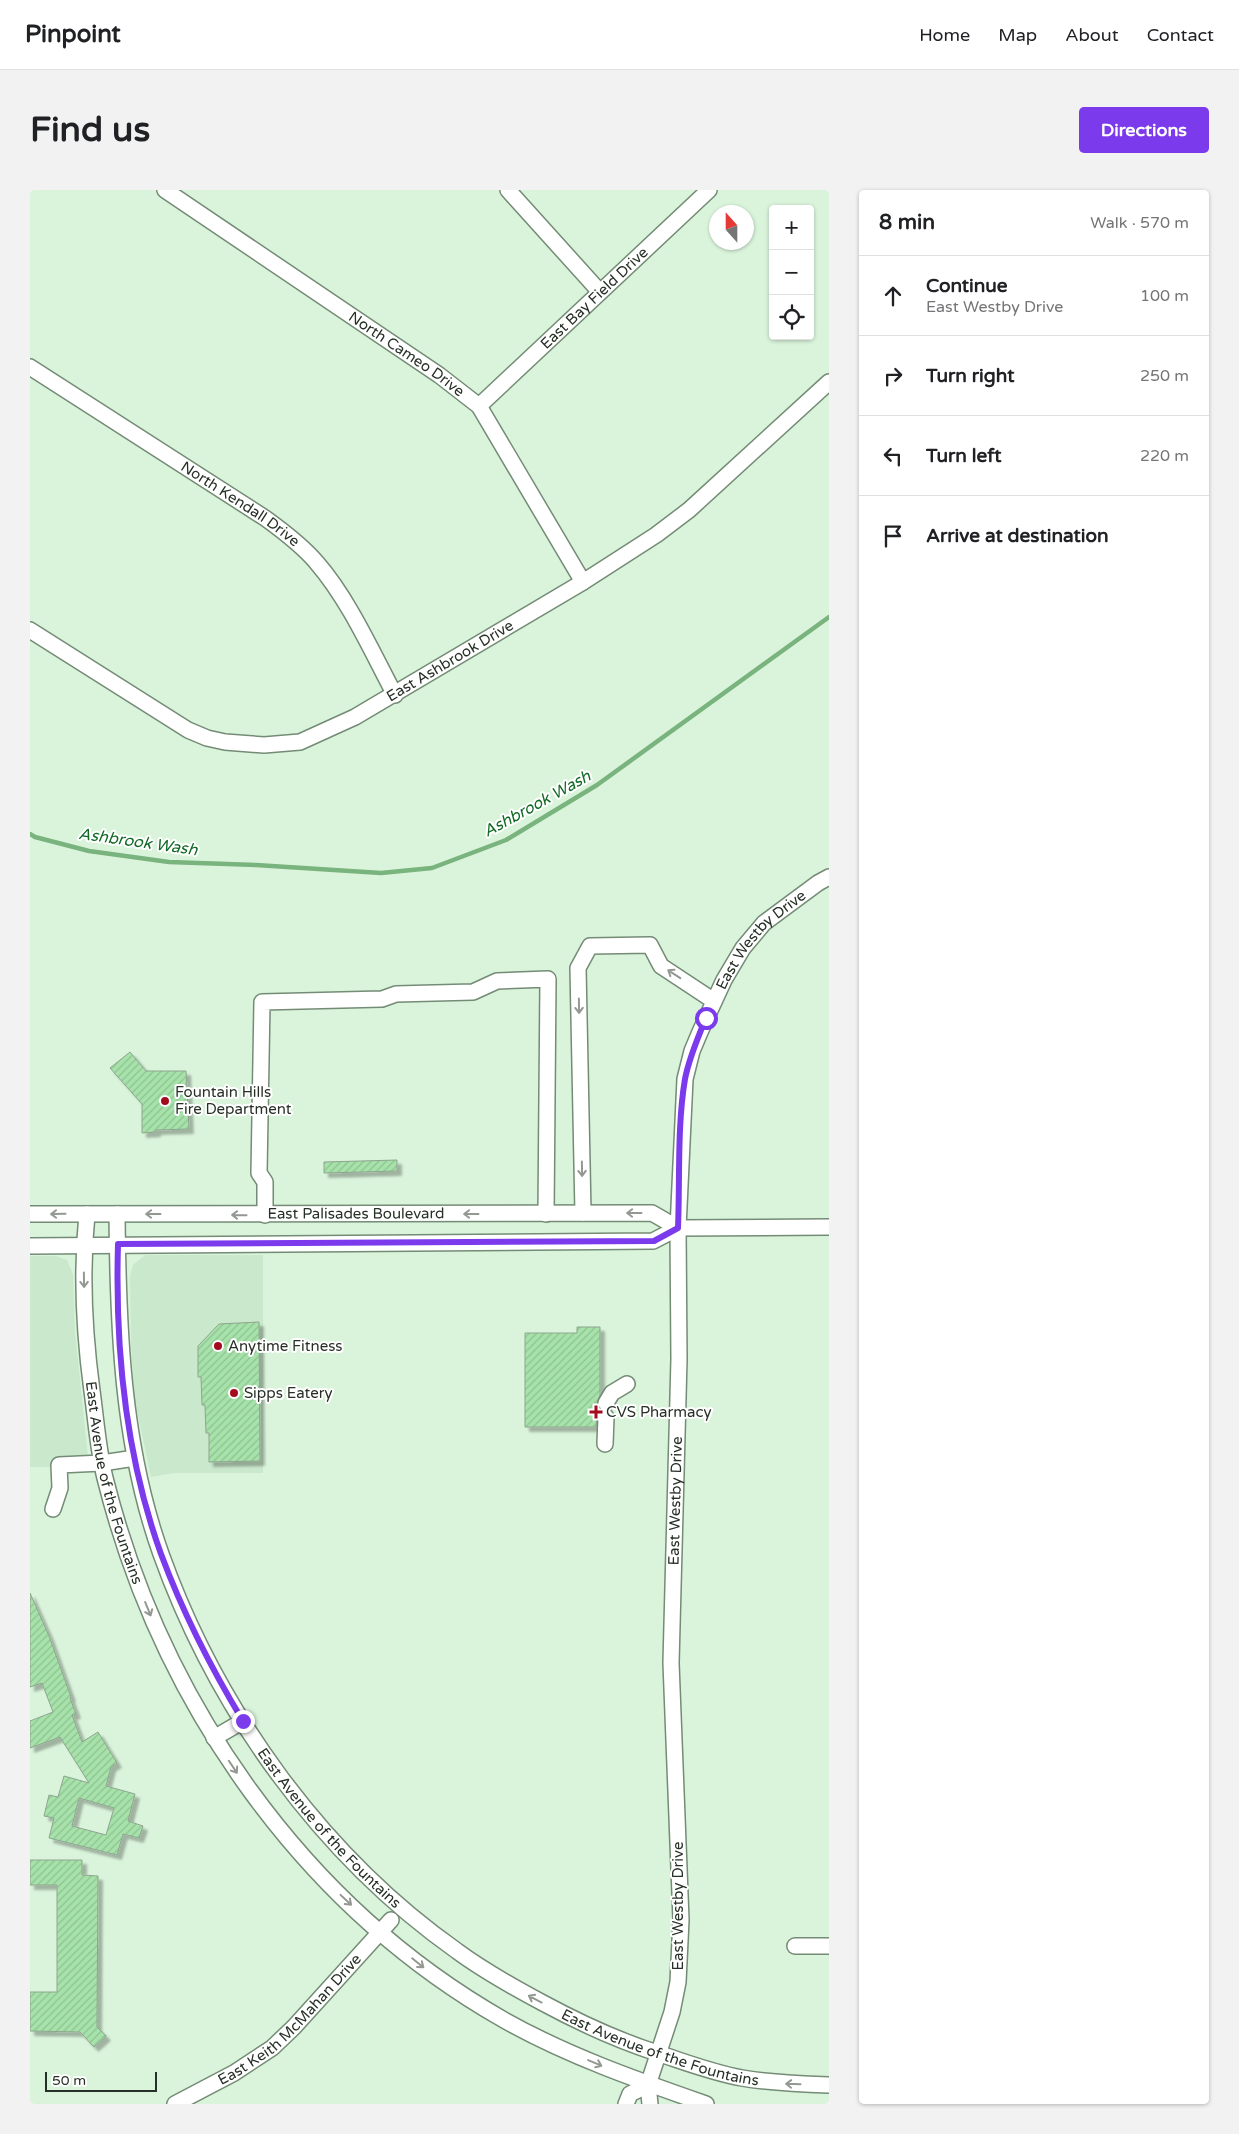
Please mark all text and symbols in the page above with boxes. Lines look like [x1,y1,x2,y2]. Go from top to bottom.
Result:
text: Pinpoint [25,20,121,49]
text: Home [919,24,970,46]
text: Map [998,24,1037,46]
text: About [1065,24,1119,46]
text: Contact [1147,24,1214,46]
button: Directions [1079,107,1209,153]
text: Find us [30,109,150,151]
north arrow [709,205,754,250]
map controls [769,205,814,340]
button: + [769,205,814,250]
text: 8 min [879,210,935,235]
text: Walk · 570 m [1090,213,1189,233]
street label: East Bay Field Drive [537,243,652,353]
button: − [769,250,814,295]
text: Continue [926,275,1008,297]
icon: ahead [879,282,907,310]
text: 100 m [1140,286,1189,306]
button: locate [769,295,814,340]
text: East Westby Drive [926,297,1063,317]
street label: North Cameo Drive [345,308,468,400]
icon: right [879,362,907,390]
text: Turn right [926,365,1014,387]
text: 250 m [1140,366,1189,386]
icon: left [879,442,907,470]
text: Turn left [926,445,1002,467]
text: 220 m [1140,446,1189,466]
street label: North Kendall Drive [178,457,304,550]
icon: arrive [879,522,907,550]
text: Arrive at destination [926,525,1109,547]
street label: East Ashbrook Drive [383,616,517,705]
water label: Ashbrook Wash [480,766,595,842]
water label: Ashbrook Wash [77,824,200,860]
street label: East Westby Drive [712,886,809,992]
one-way arrow [667,969,681,979]
one-way arrow [574,998,584,1014]
route start [695,1007,718,1030]
place label: Fountain Hills Fire Department [175,1083,292,1118]
marker: Fountain Hills Fire Department [159,1095,171,1107]
one-way arrow [577,1160,587,1176]
street label: East Palisades Boulevard [267,1204,445,1223]
one-way arrow [626,1208,642,1218]
one-way arrow [51,1209,67,1219]
one-way arrow [145,1209,162,1219]
one-way arrow [463,1209,480,1219]
one-way arrow [231,1210,247,1220]
one-way arrow [79,1272,89,1288]
place label: Anytime Fitness [228,1337,343,1355]
marker: Anytime Fitness [212,1340,224,1352]
street label: East Avenue of the Fountains [82,1380,147,1587]
place label: Sipps Eatery [244,1384,333,1402]
marker: Sipps Eatery [228,1387,240,1399]
place label: CVS Pharmacy [606,1403,711,1421]
marker: CVS Pharmacy [590,1406,602,1418]
street label: East Westby Drive [665,1436,686,1566]
one-way arrow [144,1601,154,1616]
route end [232,1710,255,1733]
street label: East Avenue of the Fountains [254,1745,405,1912]
one-way arrow [228,1760,238,1774]
street label: East Westby Drive [669,1842,687,1970]
one-way arrow [339,1894,352,1906]
street label: East Keith McMahan Drive [215,1950,365,2089]
one-way arrow [412,1957,425,1968]
one-way arrow [528,1994,543,2004]
street label: East Avenue of the Fountains [558,2005,760,2089]
one-way arrow [587,2058,602,2068]
scale bar [45,2069,158,2092]
text: 50 m [52,2072,86,2089]
one-way arrow [786,2079,802,2089]

